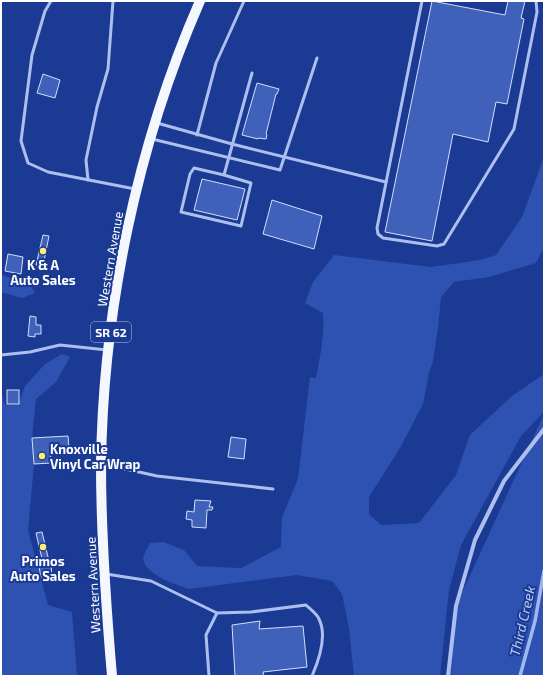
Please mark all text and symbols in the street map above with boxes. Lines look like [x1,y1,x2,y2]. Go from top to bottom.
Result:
street label: Western Avenue [94,210,126,308]
marker: K & A Auto Sales [38,246,48,256]
place label: K & A Auto Sales [10,257,76,288]
road number: SR 62 [91,322,131,342]
place label: Knoxville Vinyl Car Wrap [50,441,140,472]
marker: Knoxville Vinyl Car Wrap [37,451,47,461]
street label: Western Avenue [82,536,104,634]
marker: Primos Auto Sales [38,542,48,552]
place label: Primos Auto Sales [10,553,76,584]
water label: Third Creek [506,584,538,658]

